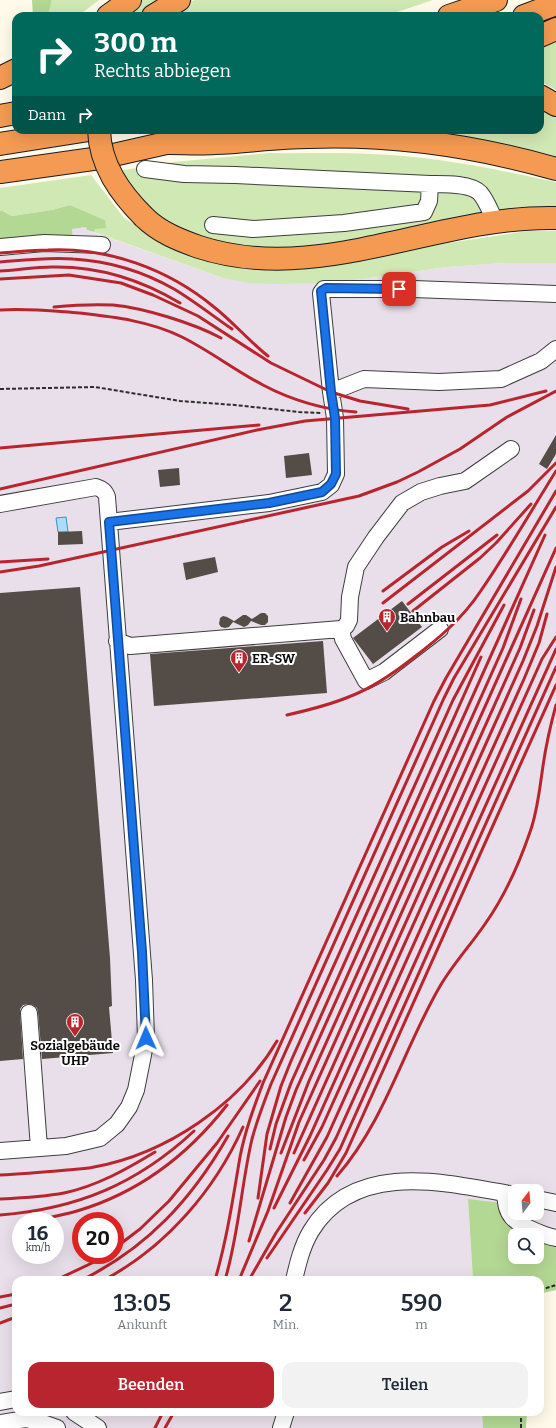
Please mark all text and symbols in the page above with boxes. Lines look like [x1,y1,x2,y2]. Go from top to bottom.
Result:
text: 300 m [94,26,177,59]
icon: right [28,28,80,80]
text: Rechts abbiegen [94,60,231,82]
icon: right [74,104,96,126]
text: Dann [28,106,66,124]
pin [382,272,416,306]
icon: arrive [388,278,410,300]
building icon: Bahnbau [377,607,397,632]
place label: Bahnbau [400,610,455,625]
building icon: ER-SW [229,648,249,673]
place label: ER-SW [252,651,296,666]
building icon: Sozialgebäude UHP [65,1012,85,1037]
position arrow [125,1017,167,1059]
place label: Sozialgebäude UHP [30,1038,120,1068]
north arrow [508,1184,544,1220]
map controls [508,1184,544,1264]
speed limit sign: 20 [72,1212,124,1264]
text: 16 [28,1221,48,1245]
button: search [508,1228,544,1264]
text: km/h [26,1242,50,1254]
text: 13:05 [113,1289,171,1317]
text: 2 [279,1289,292,1317]
text: 590 [400,1289,443,1317]
text: Ankunft [117,1317,167,1332]
text: Min. [272,1317,299,1332]
text: m [415,1317,428,1332]
button: Beenden [28,1362,274,1408]
button: Teilen [282,1362,528,1408]

